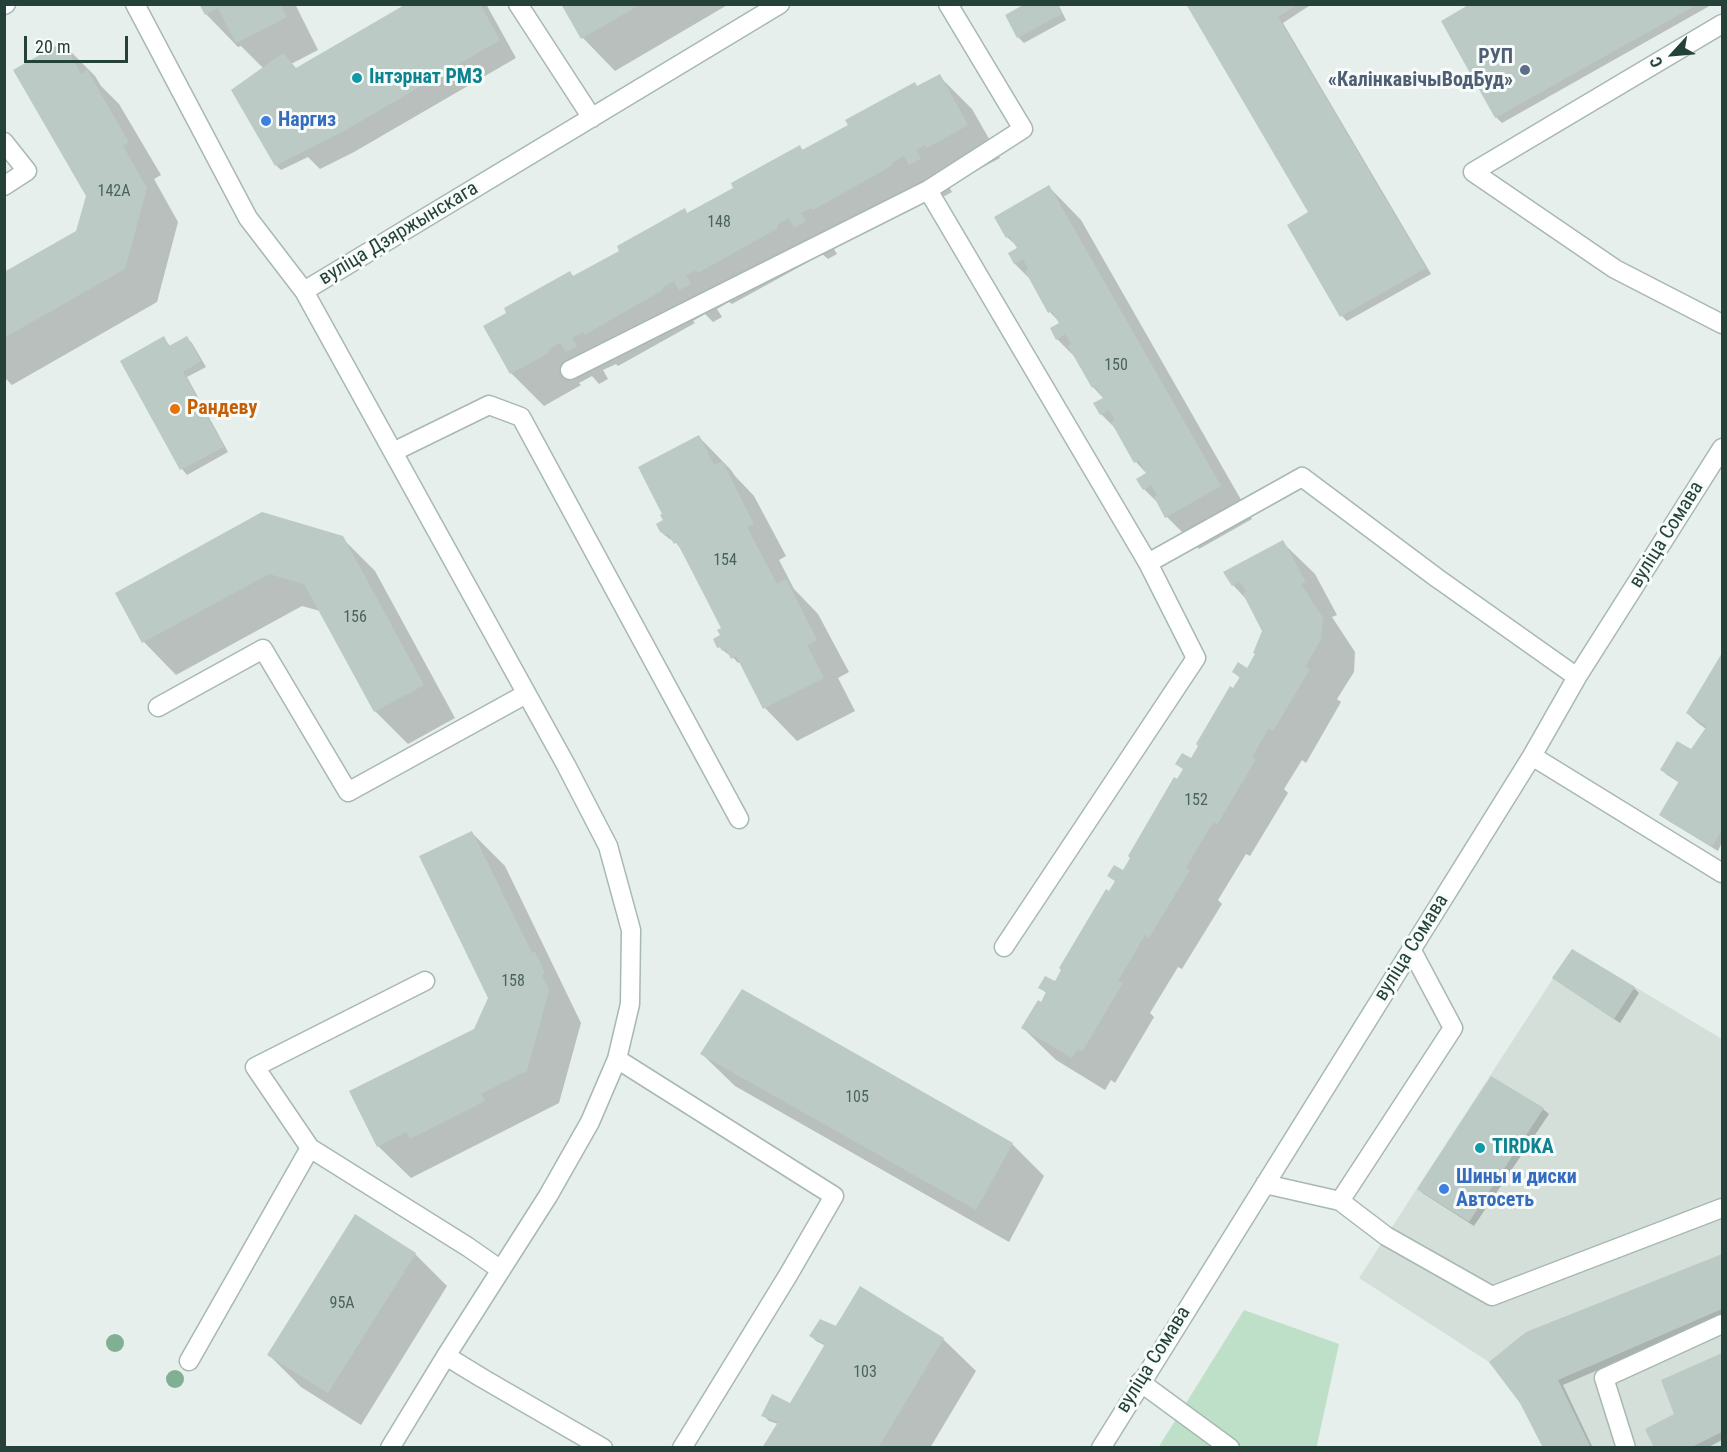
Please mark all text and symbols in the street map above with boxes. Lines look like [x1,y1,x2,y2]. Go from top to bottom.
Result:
scale bar [27,24,130,62]
north arrow [1643,24,1703,84]
text: 20 m [35,36,70,57]
place label: РУП «КалінкавічыВодБуд» [1328,46,1513,93]
text: С [1646,54,1667,70]
marker: РУП «КалінкавічыВодБуд» [1518,63,1532,77]
place label: Інтэрнат РМЗ [369,66,483,90]
marker: Інтэрнат РМЗ [350,71,364,85]
place label: Наргиз [278,109,336,133]
marker: Наргиз [259,114,273,128]
street label: вуліца Дзяржынскага [315,177,483,291]
house number: 142А [98,182,130,202]
house number: 148 [707,213,731,233]
house number: 150 [1104,356,1128,376]
place label: Рандеву [187,397,257,421]
marker: Рандеву [168,402,182,416]
street label: вуліца Сомава [1625,477,1709,593]
house number: 154 [713,551,737,571]
house number: 156 [343,608,367,628]
house number: 152 [1184,791,1208,811]
street label: вуліца Сомава [1370,890,1454,1006]
house number: 158 [501,972,525,992]
house number: 105 [845,1088,869,1108]
place label: TIRDKA [1492,1136,1554,1160]
marker: TIRDKA [1473,1141,1487,1155]
place label: Шины и диски Автосеть [1456,1166,1577,1213]
marker: Шины и диски Автосеть [1437,1182,1451,1196]
house number: 95А [329,1294,355,1314]
street label: вуліца Сомава [1112,1302,1196,1418]
house number: 103 [853,1363,877,1383]

